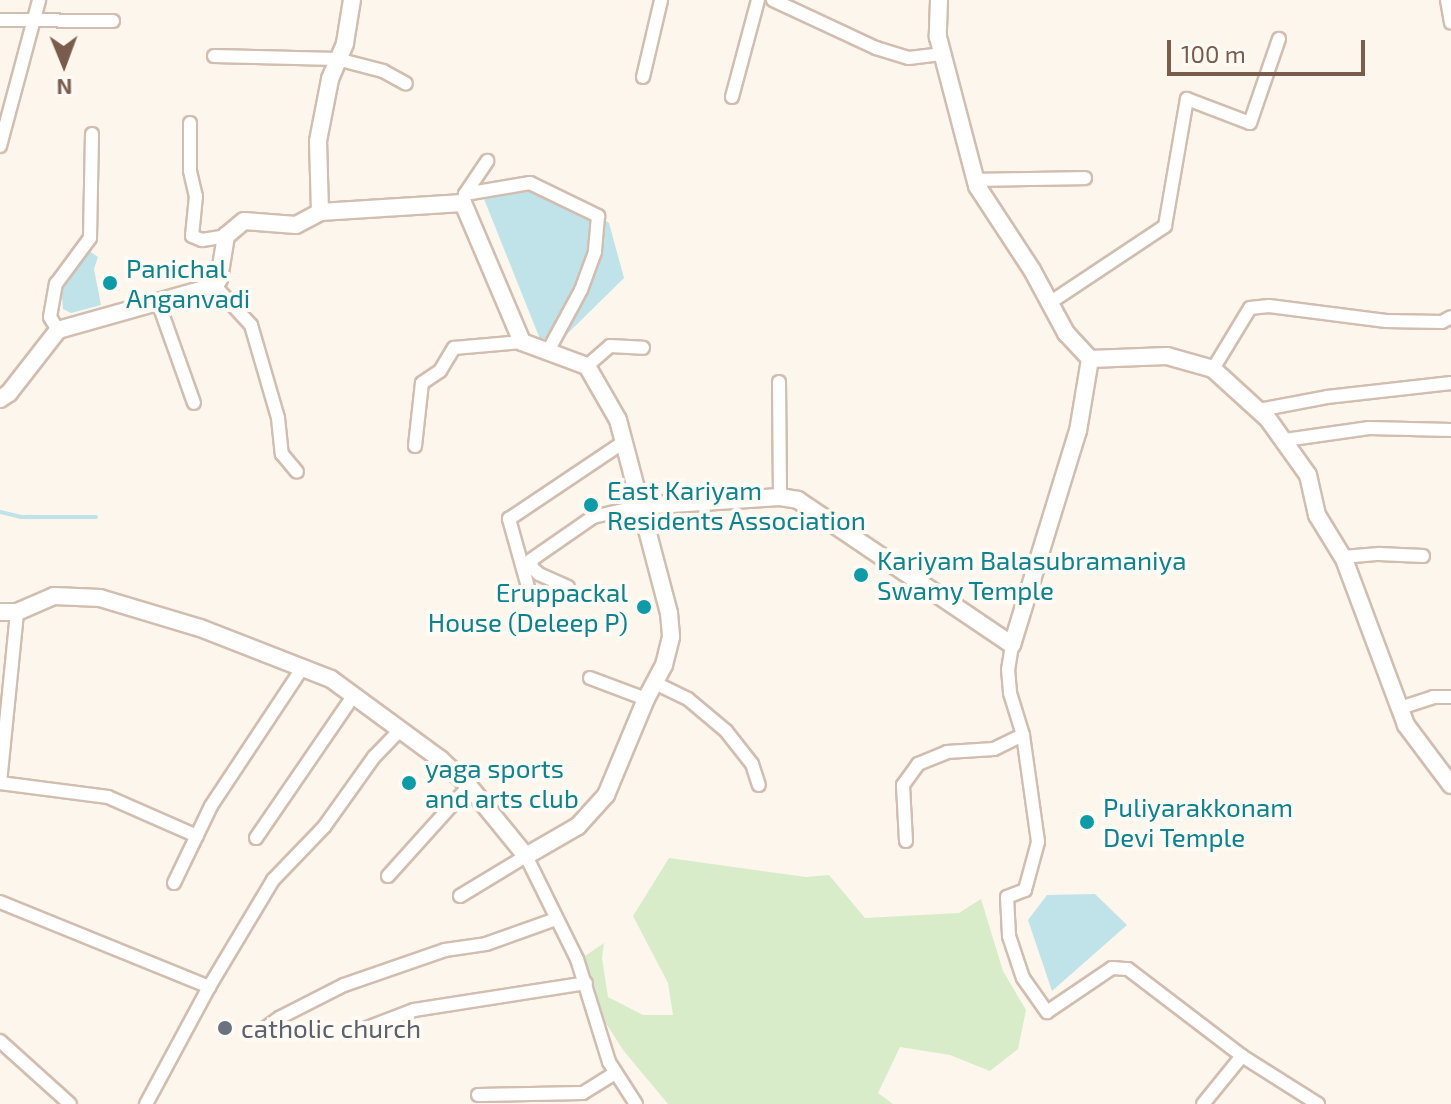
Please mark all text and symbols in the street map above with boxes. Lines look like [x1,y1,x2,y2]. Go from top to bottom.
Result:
north arrow [24,24,104,104]
scale bar [1171,24,1369,74]
text: 100 m [1181,39,1246,68]
text: N [56,75,73,101]
place label: Panichal Anganvadi [126,252,250,314]
marker: Panichal Anganvadi [101,274,119,292]
place label: East Kariyam Residents Association [607,474,866,536]
marker: East Kariyam Residents Association [582,496,600,514]
place label: Kariyam Balasubramaniya Swamy Temple [877,544,1186,606]
marker: Kariyam Balasubramaniya Swamy Temple [852,566,870,584]
place label: Eruppackal House (Deleep P) [428,576,628,638]
marker: Eruppackal House (Deleep P) [635,598,653,616]
place label: yaga sports and arts club [425,752,579,814]
marker: yaga sports and arts club [400,774,418,792]
place label: Puliyarakkonam Devi Temple [1103,791,1293,852]
marker: Puliyarakkonam Devi Temple [1078,813,1096,831]
place label: catholic church [241,1012,421,1044]
marker: catholic church [216,1019,234,1037]

